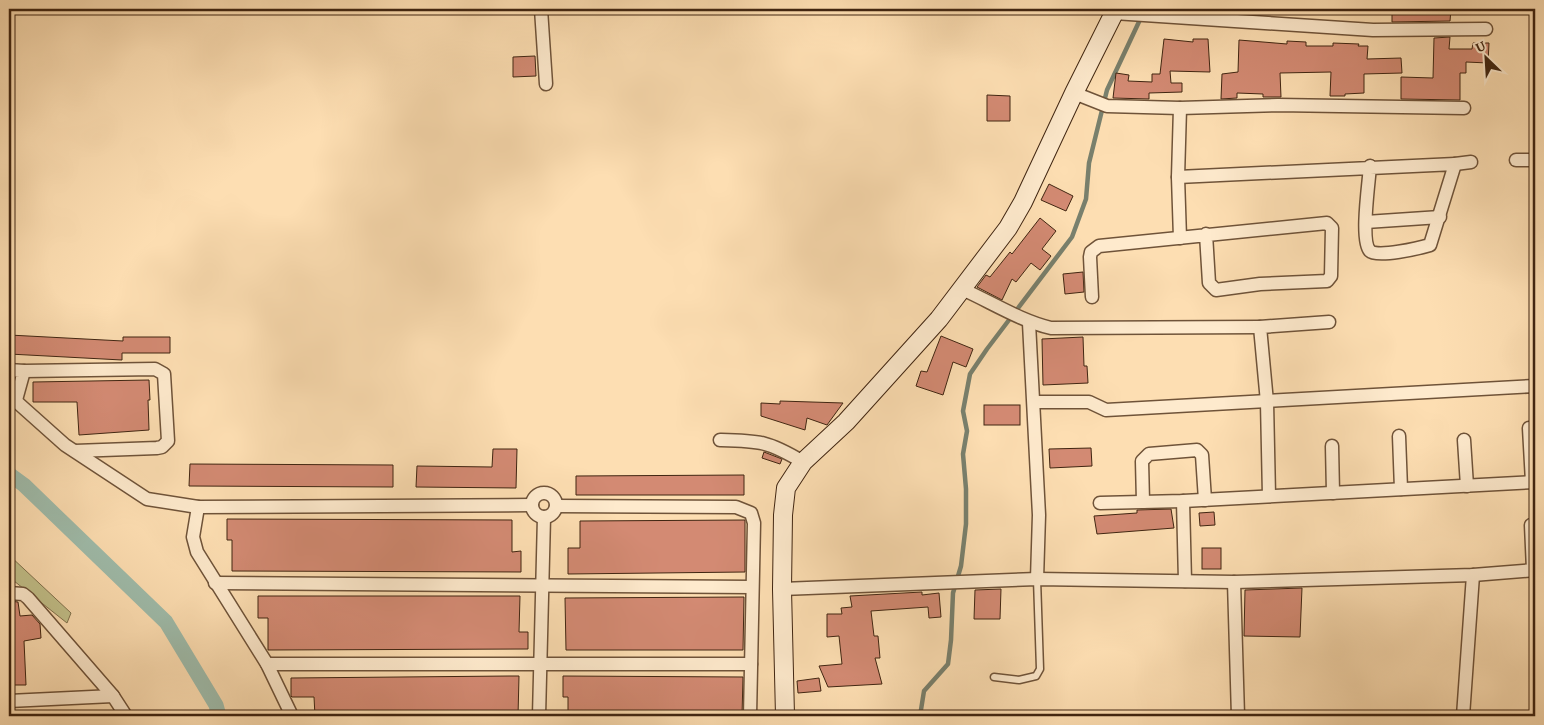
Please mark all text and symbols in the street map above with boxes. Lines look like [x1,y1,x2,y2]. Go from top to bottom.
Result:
north arrow [1462,32,1512,82]
text: U [1472,35,1490,57]

